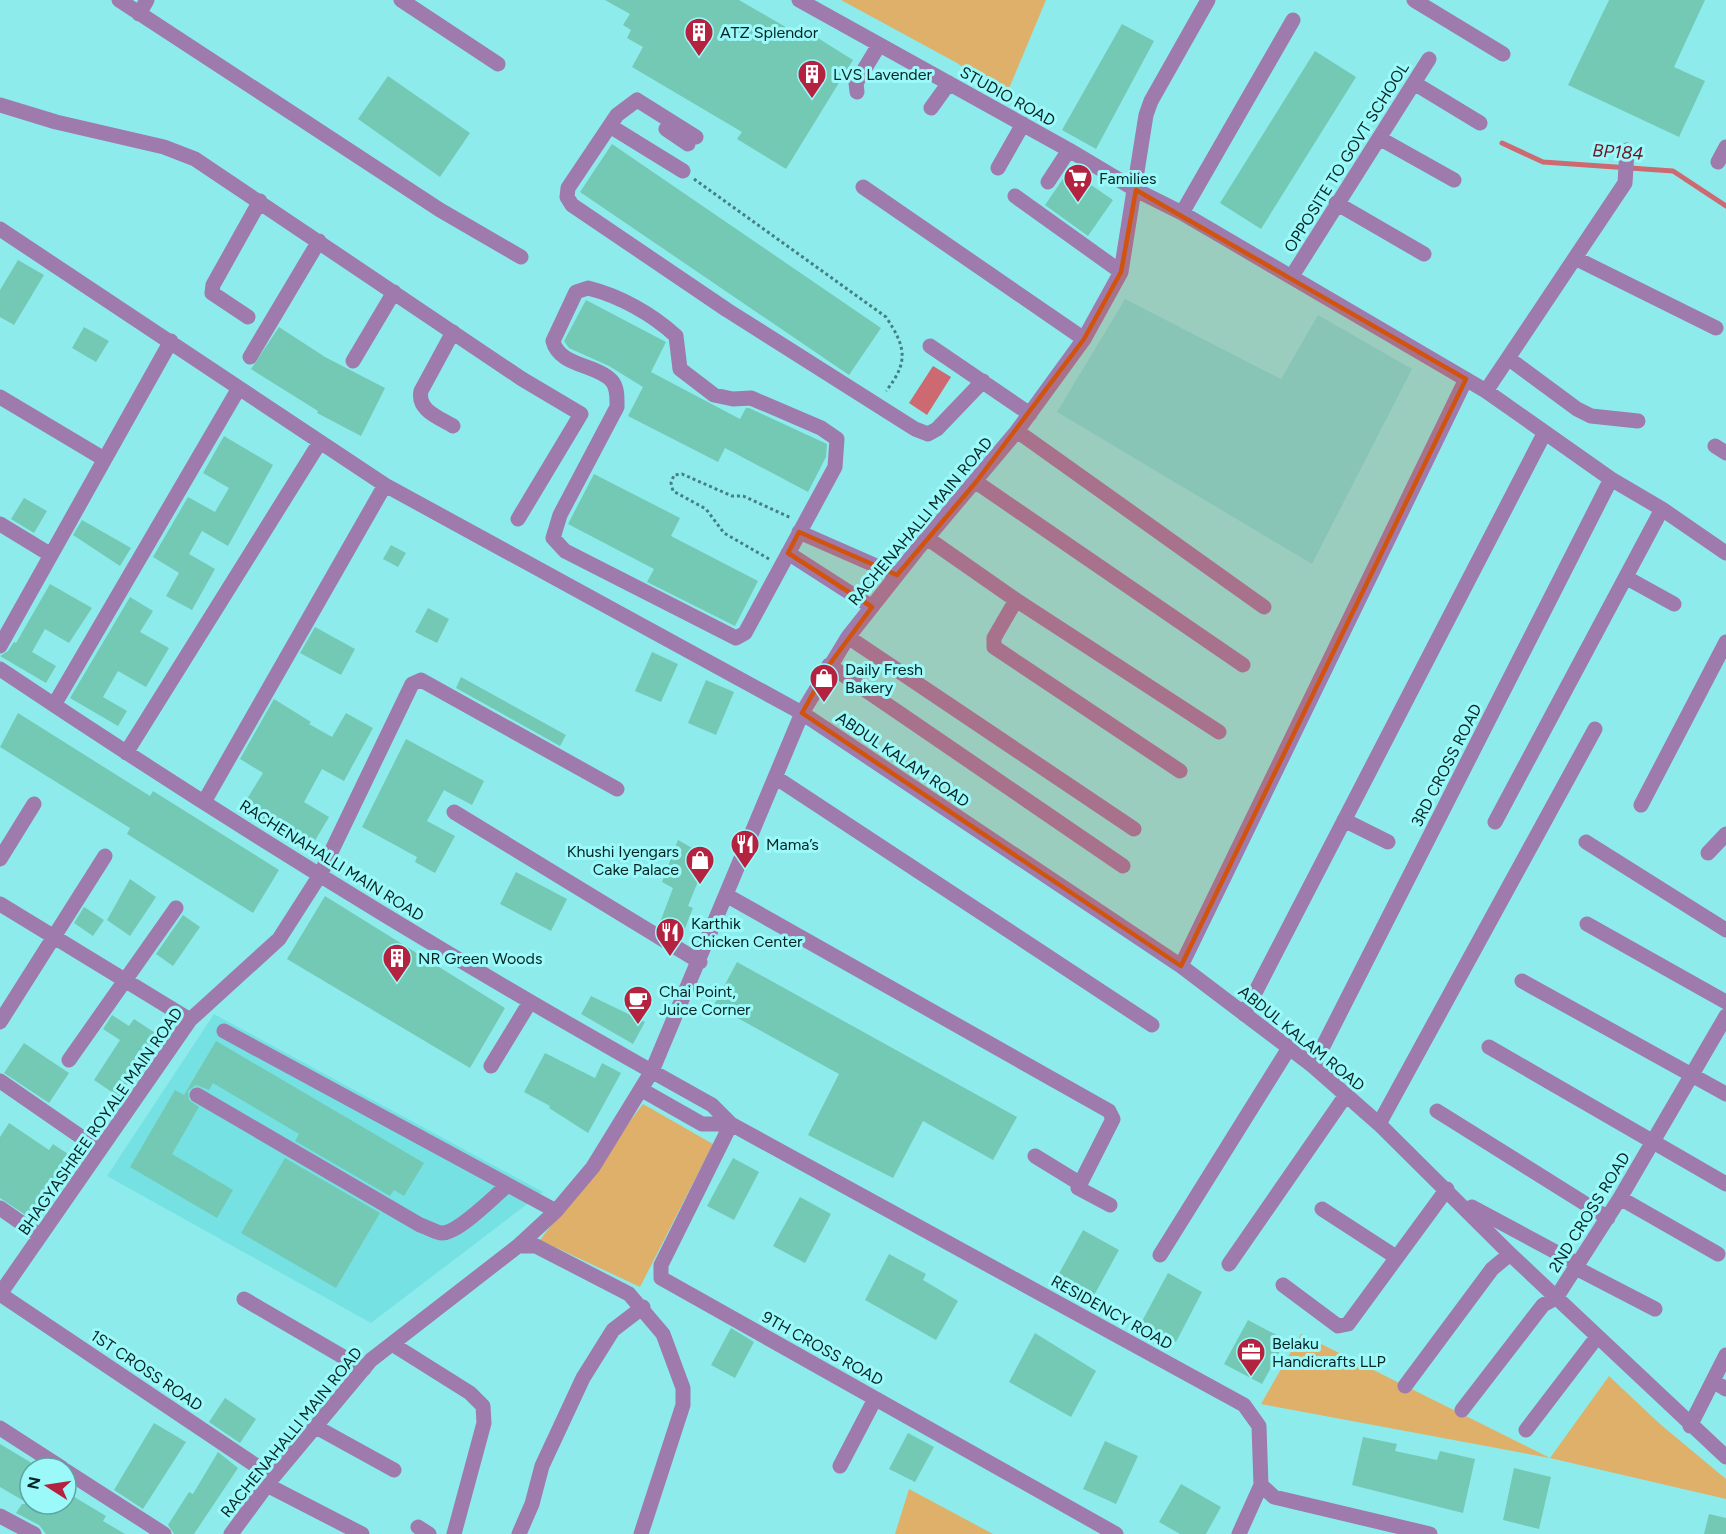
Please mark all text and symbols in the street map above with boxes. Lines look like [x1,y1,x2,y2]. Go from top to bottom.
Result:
building icon: ATZ Splendor [683,16,715,58]
place label: ATZ Splendor [720,23,819,42]
building icon: LVS Lavender [796,58,828,100]
street label: OPPOSITE TO GOVT SCHOOL [1280,58,1413,256]
street label: STUDIO ROAD [957,62,1059,130]
place label: LVS Lavender [833,65,932,84]
water label: BP184 [1592,139,1644,165]
supermarket icon: Families [1062,162,1094,204]
place label: Families [1099,169,1157,188]
street label: RACHENAHALLI MAIN ROAD [844,433,996,609]
place label: Daily Fresh Bakery [845,660,923,697]
shop icon: Daily Fresh Bakery [808,662,840,704]
street label: 3RD CROSS ROAD [1407,701,1486,830]
street label: ABDUL KALAM ROAD [832,708,973,811]
street label: RACHENAHALLI MAIN ROAD [236,796,427,925]
restaurant icon: Mama’s [729,828,761,870]
place label: Mama’s [766,835,819,854]
place label: Khushi Iyengars Cake Palace [567,842,679,879]
shop icon: Khushi Iyengars Cake Palace [684,844,716,886]
place label: Karthik Chicken Center [691,914,803,951]
restaurant icon: Karthik Chicken Center [654,916,686,958]
building icon: NR Green Woods [381,942,413,984]
place label: NR Green Woods [418,949,542,968]
place label: Chai Point, Juice Corner [659,982,751,1019]
street label: ABDUL KALAM ROAD [1235,982,1369,1095]
cafe icon: Chai Point, Juice Corner [622,984,654,1026]
street label: BHAGYASHREE ROYALE MAIN ROAD [14,1004,187,1239]
street label: 2ND CROSS ROAD [1545,1149,1634,1276]
street label: RESIDENCY ROAD [1048,1271,1176,1354]
street label: 9TH CROSS ROAD [759,1307,887,1390]
street label: 1ST CROSS ROAD [87,1326,206,1415]
place label: Belaku Handicrafts LLP [1272,1334,1386,1371]
office icon: Belaku Handicrafts LLP [1235,1336,1267,1378]
street label: RACHENAHALLI MAIN ROAD [217,1343,366,1521]
north arrow [18,1456,78,1516]
text: N [23,1475,44,1491]

